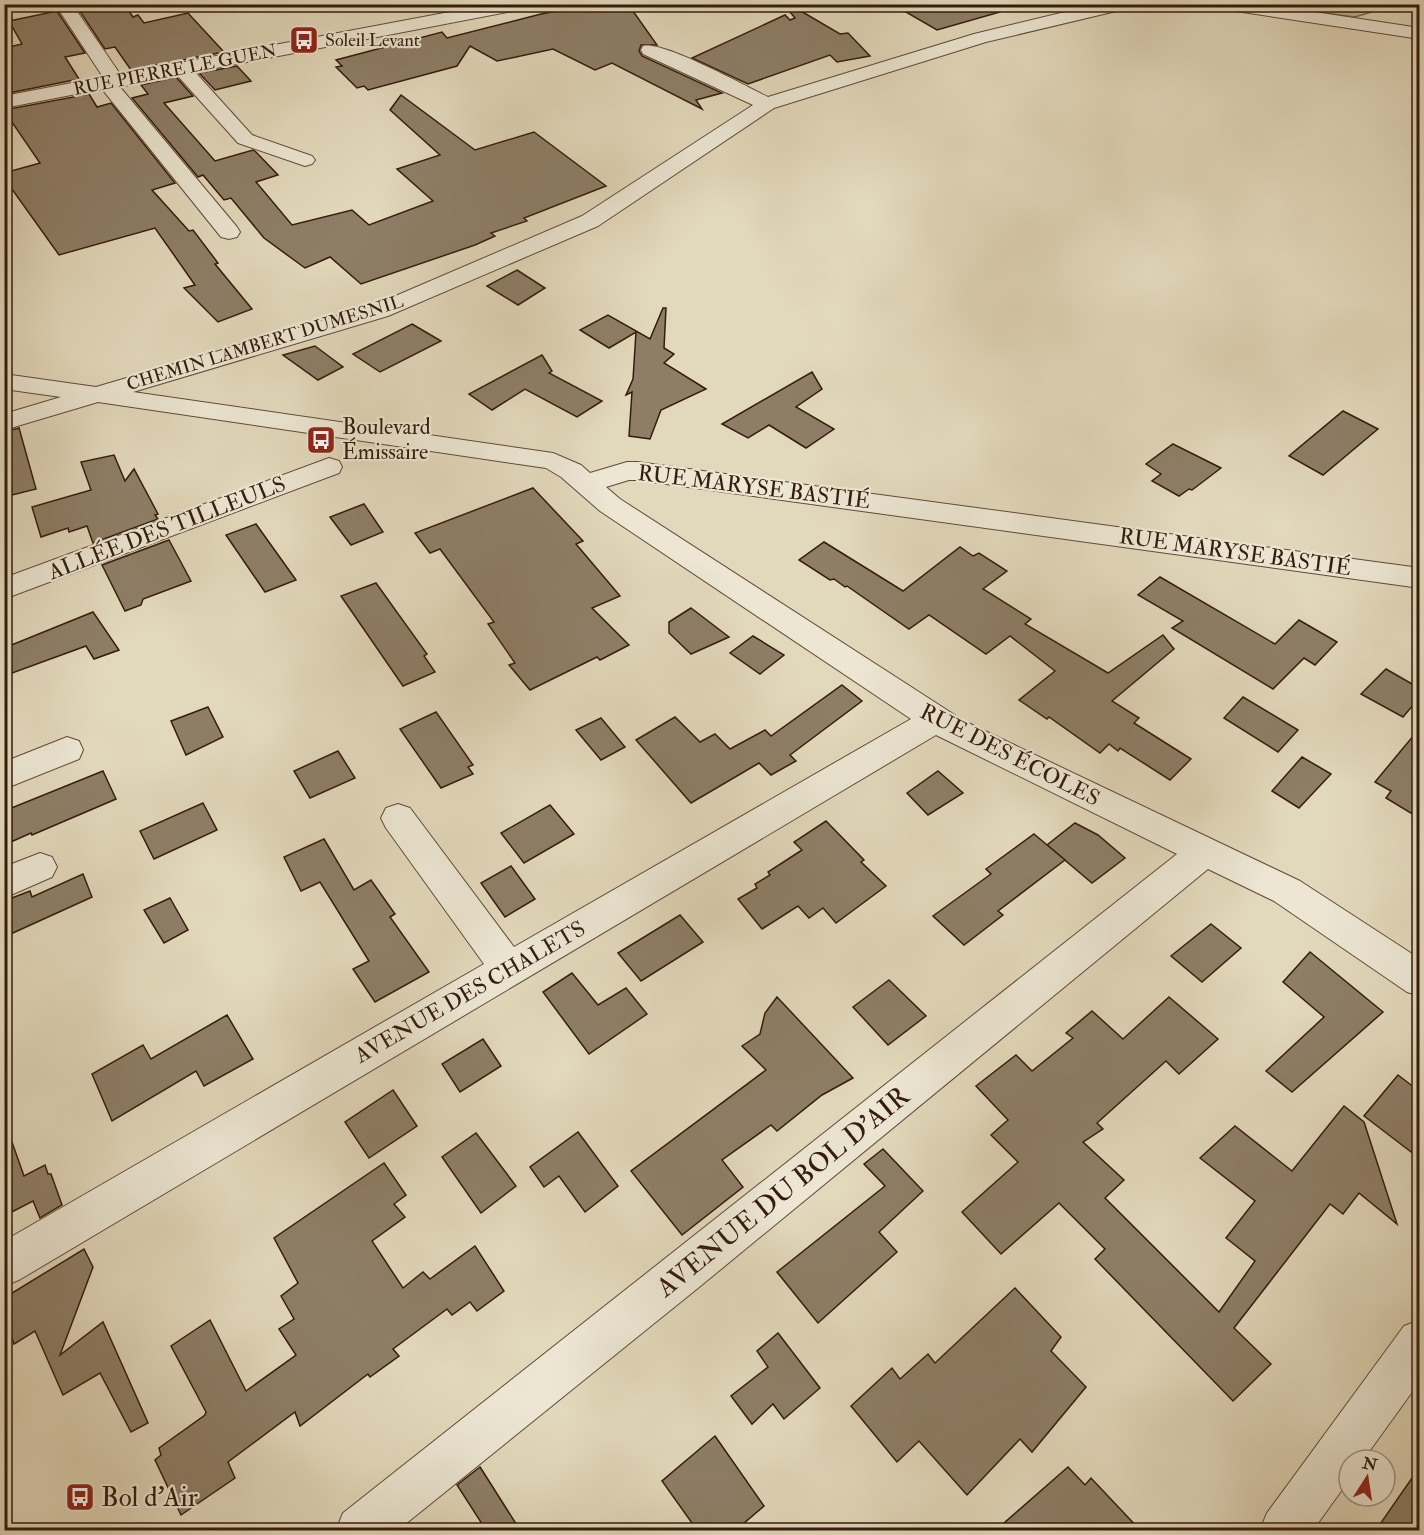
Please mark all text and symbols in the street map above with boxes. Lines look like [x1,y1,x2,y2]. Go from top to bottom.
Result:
bus stop icon: Soleil Levant [288,24,320,56]
place label: Soleil Levant [325,29,420,52]
street label: RUE PIERRE LE GUEN [71,39,279,101]
street label: CHEMIN LAMBERT DUMESNIL [124,290,406,396]
place label: Boulevard Émissaire [342,413,431,466]
bus stop icon: Boulevard Émissaire [305,424,337,456]
street label: RUE MARYSE BASTIÉ [636,458,872,515]
street label: ALLÉE DES TILLEULS [43,469,290,587]
street label: RUE MARYSE BASTIÉ [1117,521,1353,582]
street label: RUE DES ÉCOLES [915,697,1105,812]
street label: AVENUE DES CHALETS [349,915,590,1070]
street label: AVENUE DU BOL D'AIR [649,1079,917,1305]
north arrow [1337,1448,1397,1508]
text: N [1360,1453,1380,1476]
bus stop icon: Bol d'Air [64,1481,96,1513]
place label: Bol d'Air [101,1481,198,1514]

